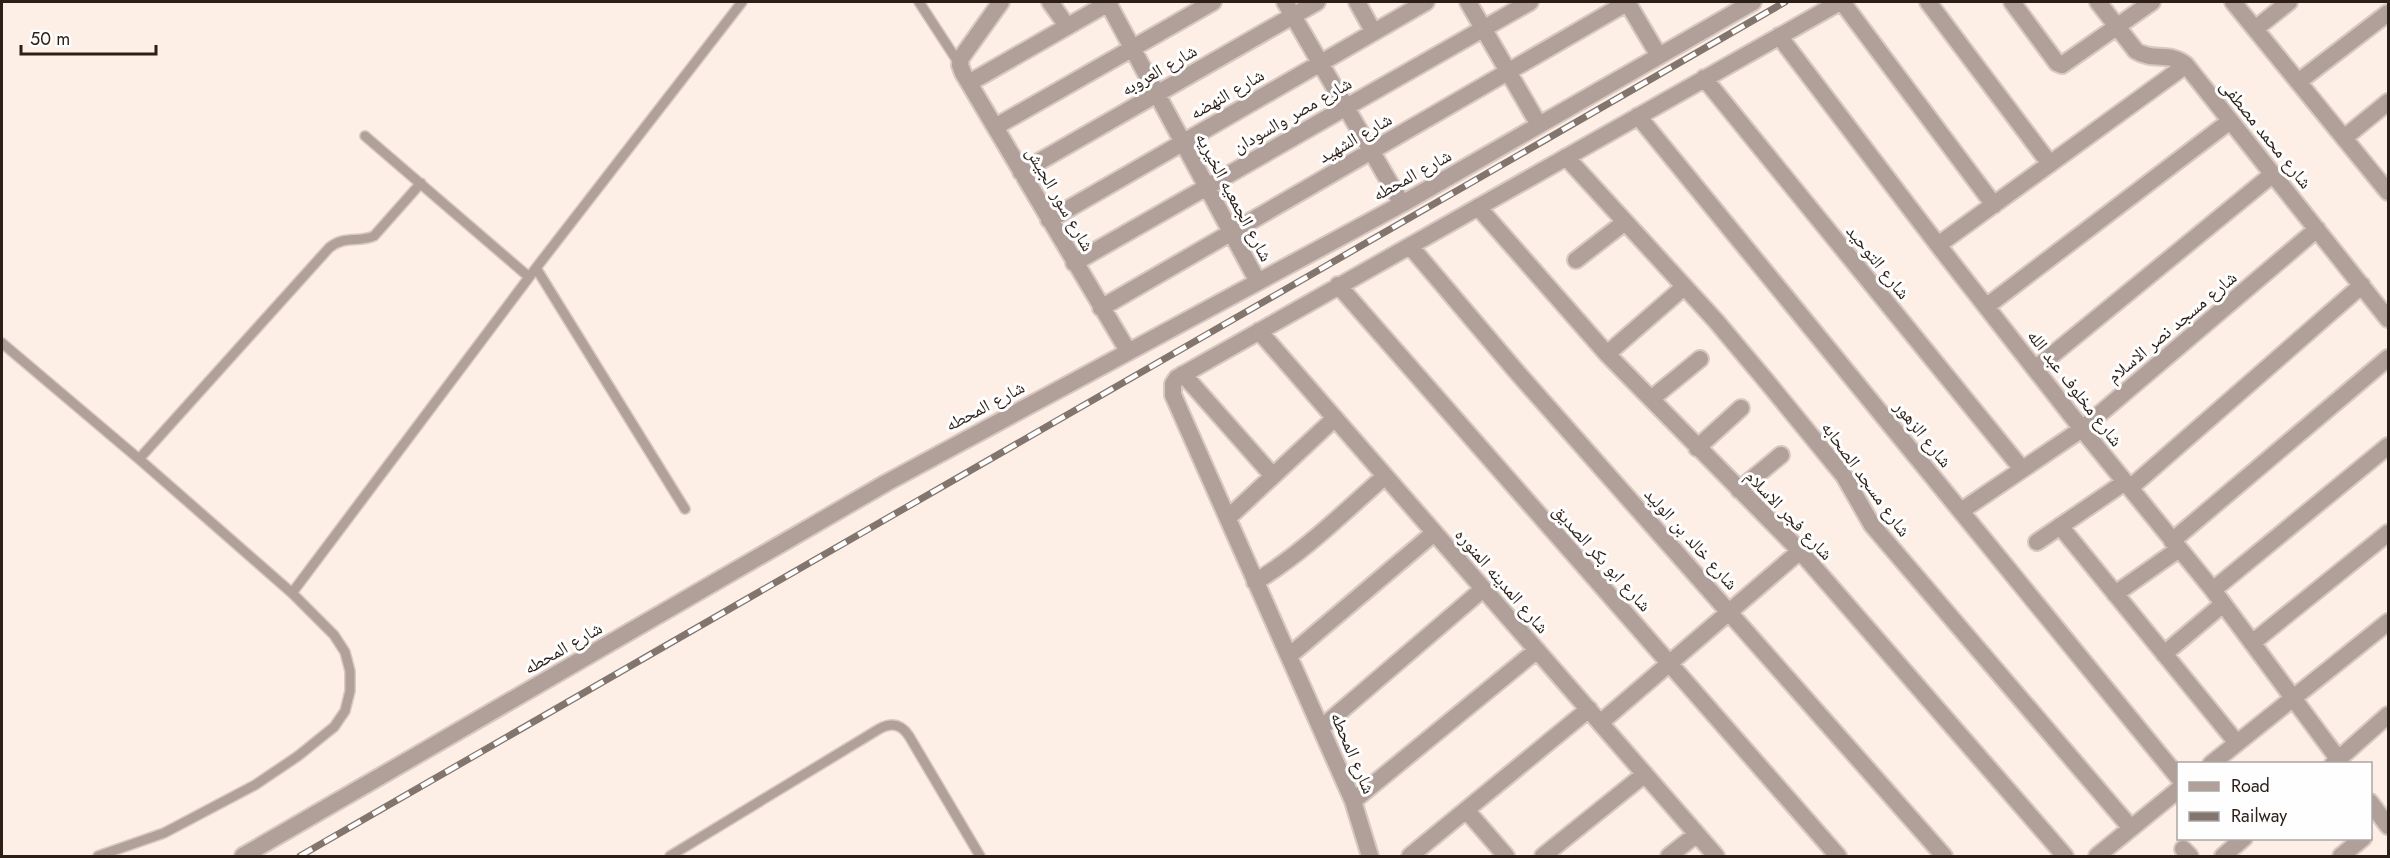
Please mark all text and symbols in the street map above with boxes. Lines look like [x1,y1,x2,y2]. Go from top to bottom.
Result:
scale bar [21,18,156,56]
text: 50 m [30,26,70,52]
street label: شارع العروبه [1116,38,1202,102]
street label: شارع النهضه [1185,62,1269,126]
street label: شارع مصر والسودان [1228,70,1356,160]
street label: شارع محمد مصطفى [2214,74,2318,194]
street label: شارع الشهيد [1313,106,1397,170]
street label: شارع الجمعيه الخيريه [1189,128,1279,266]
street label: شارع سور الجيش [1019,142,1101,256]
street label: شارع المحطه [1368,143,1456,207]
street label: شارع التوحيد [1840,219,1916,305]
street label: شارع مسجد نصر الاسلام [2101,265,2243,389]
street label: شارع مخلوف عبد الله [2021,324,2129,452]
street label: شارع المحطه [941,374,1029,438]
street label: شارع الزهور [1887,394,1958,473]
street label: شارع مسجد الصحابه [1815,416,1917,542]
street label: شارع فجر الاسلام [1739,464,1839,566]
street label: شارع خالد بن الوليد [1638,482,1744,596]
street label: شارع ابو بكر الصديق [1547,498,1657,618]
street label: شارع المدينه المنوره [1449,523,1555,639]
street label: شارع المحطه [519,615,607,681]
street label: شارع المحطه [1324,708,1382,798]
legend [2177,762,2372,840]
text: Road [2231,773,2270,799]
text: Railway [2231,803,2287,829]

